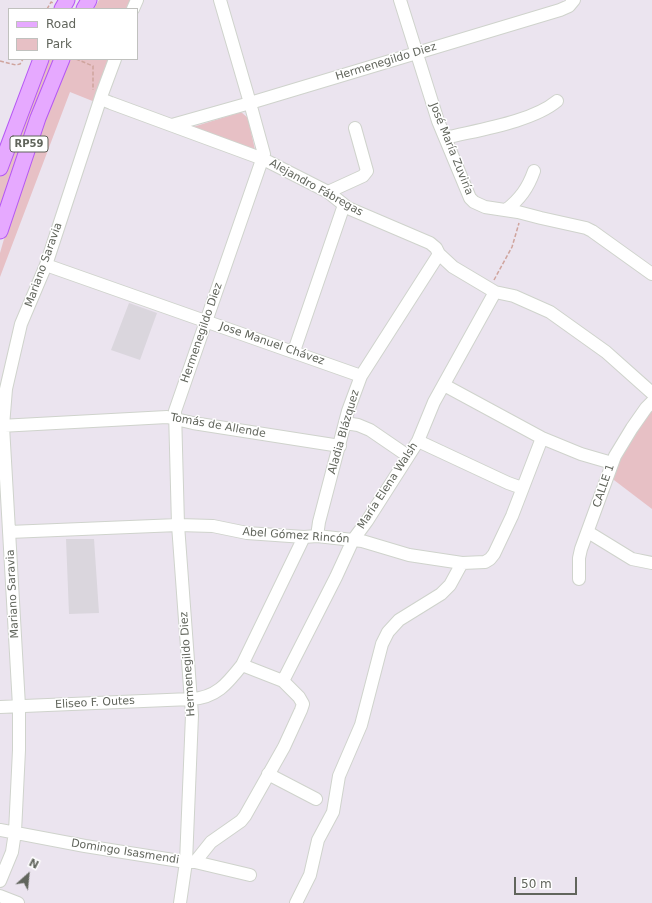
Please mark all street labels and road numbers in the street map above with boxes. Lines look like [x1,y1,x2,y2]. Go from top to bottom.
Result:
street label: Hermenegildo Diez [334,40,438,84]
street label: José María Zuviría [426,101,476,197]
road number: RP59 [10,136,48,152]
street label: Alejandro Fábregas [267,157,365,219]
street label: Mariano Saravia [23,221,65,309]
street label: Hermenegildo Diez [179,281,225,385]
street label: Jose Manuel Chávez [218,320,326,368]
street label: Aladia Blázquez [326,388,362,476]
street label: Tomás de Allende [169,411,267,441]
street label: María Elena Walsh [355,440,421,532]
street label: CALLE 1 [590,463,618,509]
street label: Abel Gómez Rincón [242,526,350,546]
street label: Mariano Saravia [4,549,22,639]
street label: Hermenegildo Diez [178,611,198,717]
street label: Eliseo F. Outes [55,694,135,712]
street label: Domingo Isasmendi [70,837,180,867]

